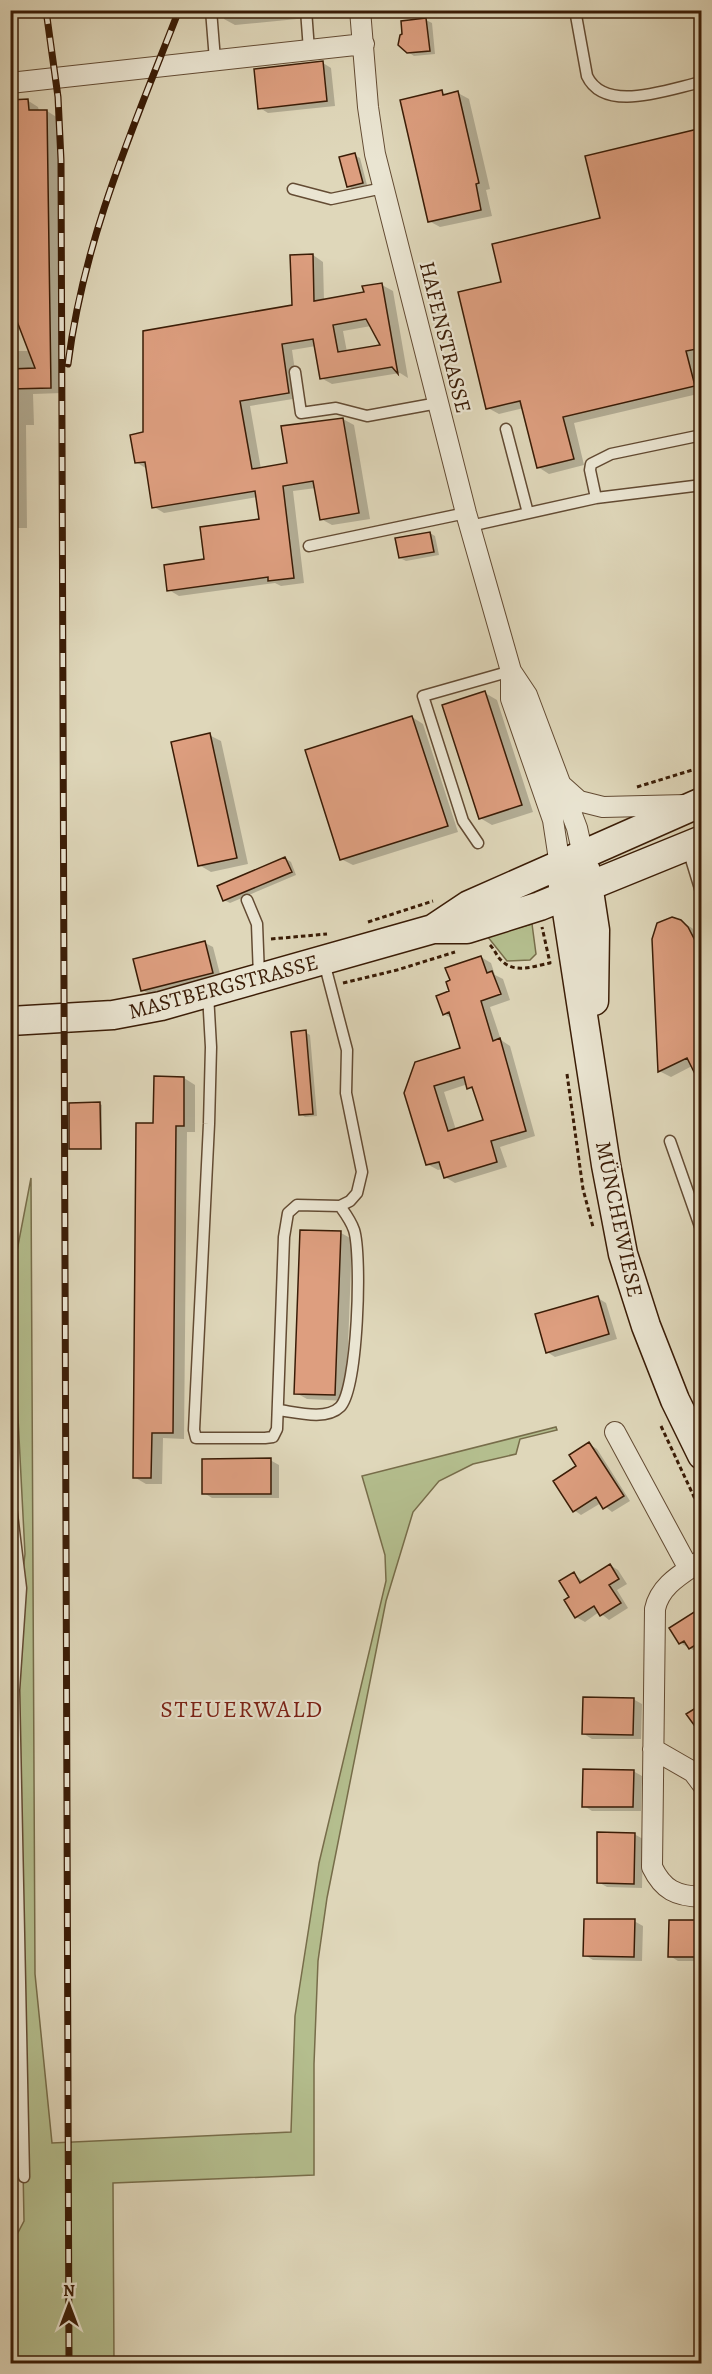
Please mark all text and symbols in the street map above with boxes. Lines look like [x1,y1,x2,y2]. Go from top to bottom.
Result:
street label: HAFENSTRASSE [412,258,478,416]
street label: MASTBERGSTRASSE [125,947,322,1027]
street label: MÜNCHEWIESE [588,1138,650,1300]
district label: STEUERWALD [160,1693,324,1725]
north arrow [39,2275,99,2335]
text: N [63,2280,75,2302]

